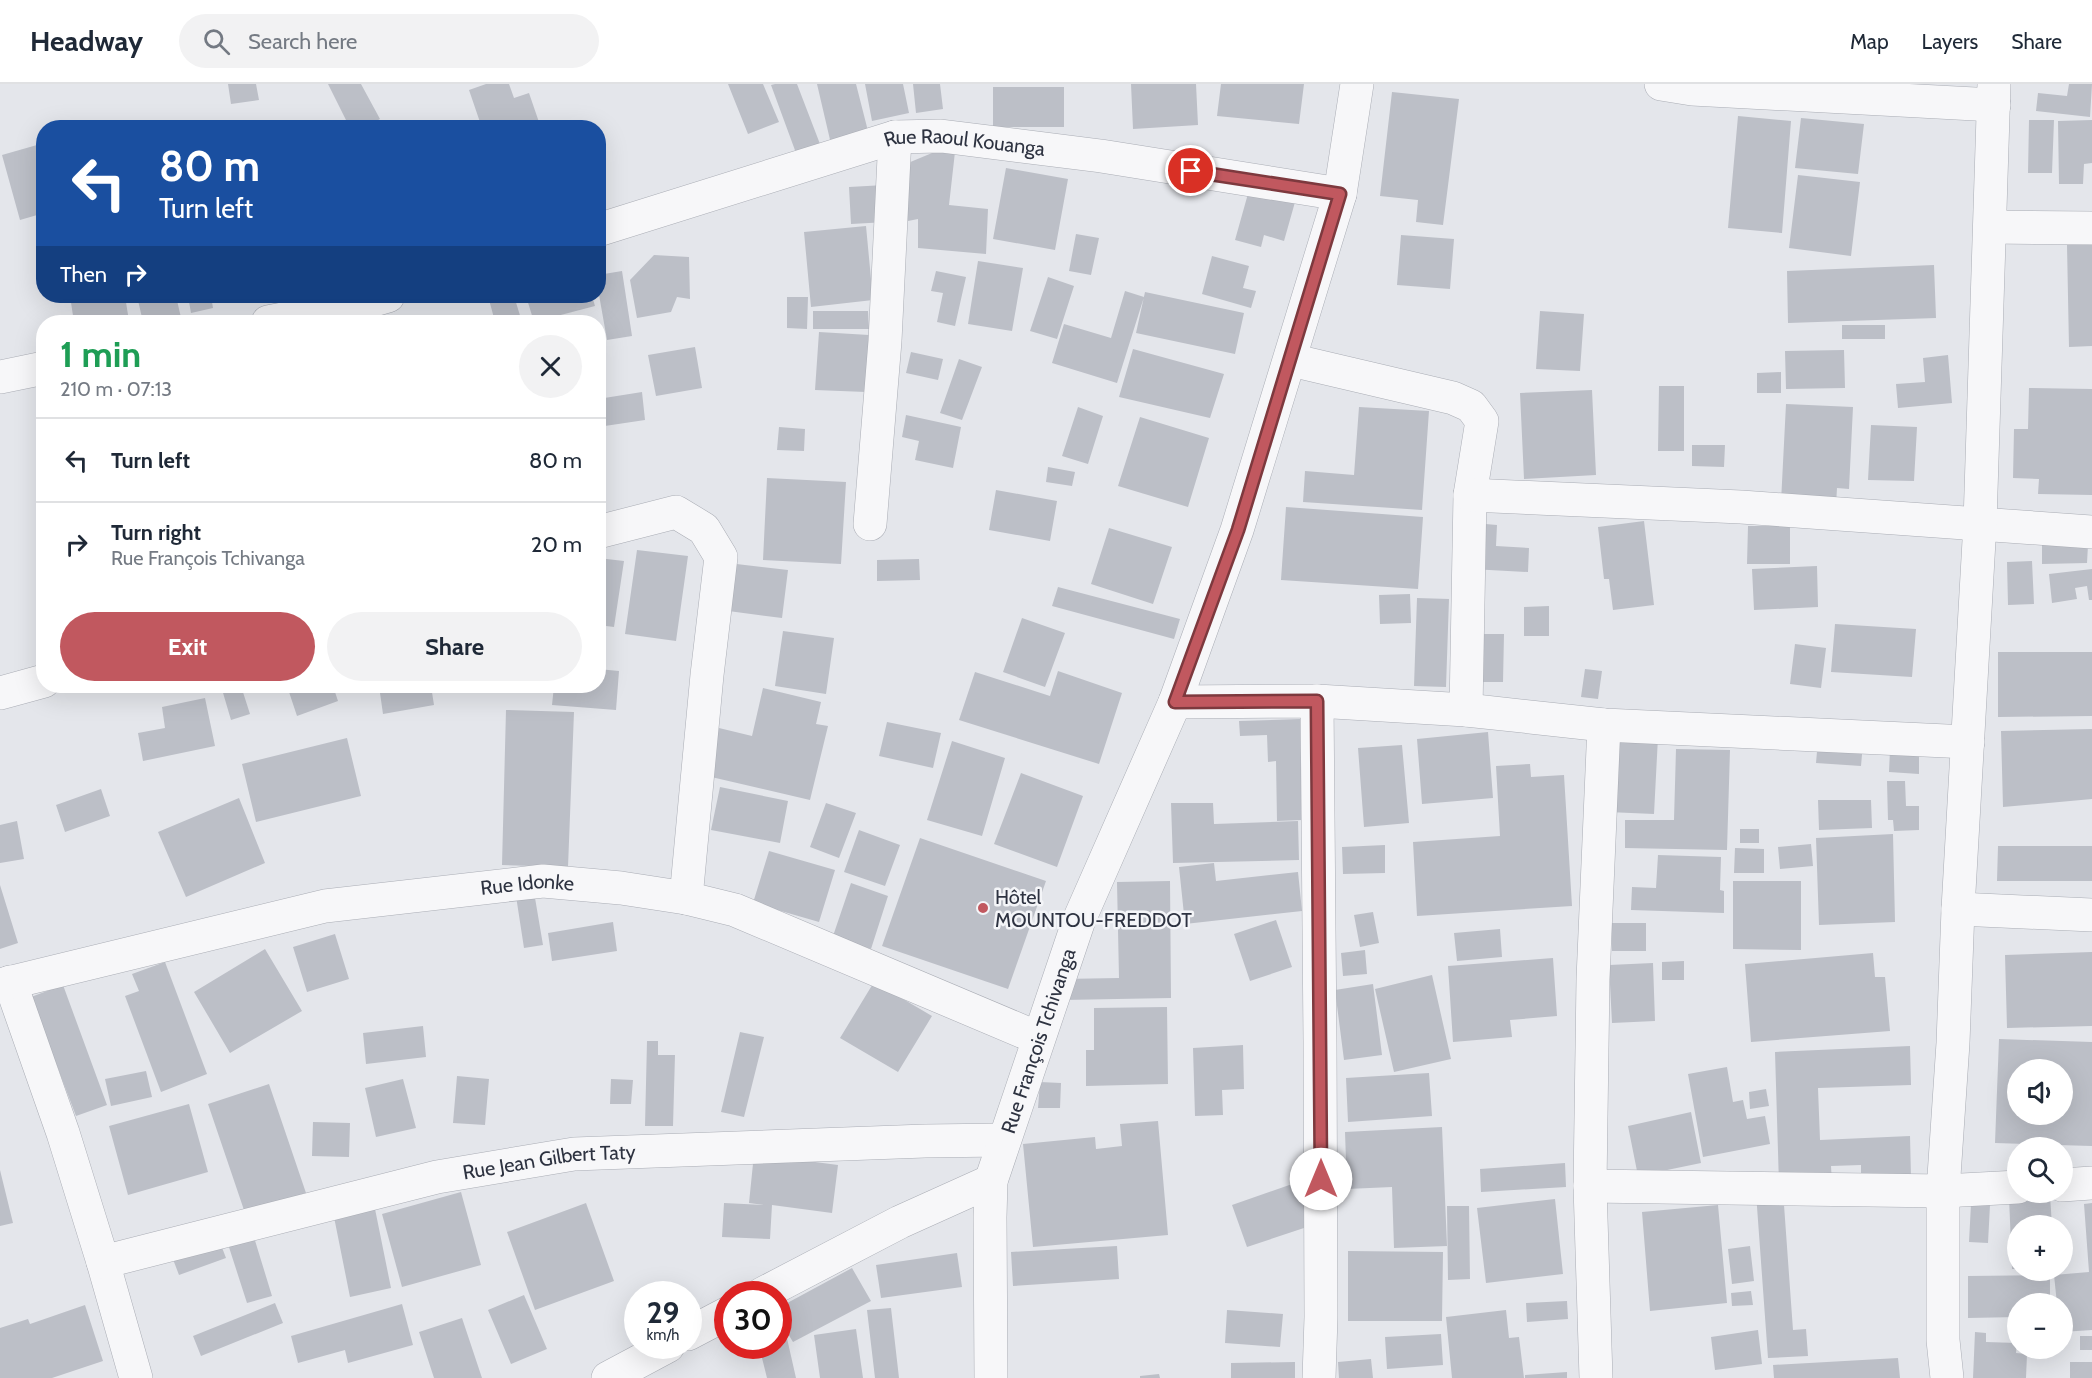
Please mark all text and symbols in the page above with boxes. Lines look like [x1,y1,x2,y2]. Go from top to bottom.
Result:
search box [179,14,599,68]
text: Headway [30,24,143,58]
icon: search [200,25,233,58]
text: Search here [248,28,357,55]
text: Map [1850,29,1889,54]
text: Layers [1922,29,1978,54]
text: Share [2011,29,2062,54]
street label: Rue Raoul Kouanga [881,124,1047,161]
text: 80 m [159,140,260,192]
icon: left [60,144,138,222]
pin [1165,145,1216,196]
icon: arrive [1174,154,1207,187]
text: Turn left [159,192,253,225]
icon: right [119,258,152,291]
text: Then [60,261,107,288]
text: 1 min [60,332,141,376]
button: close [519,335,582,398]
text: 210 m · 07:13 [60,377,172,401]
icon: left [60,444,93,477]
text: Turn left [111,447,190,474]
text: 80 m [529,447,582,474]
text: Turn right [111,519,201,546]
icon: right [60,528,93,561]
text: 20 m [531,531,582,558]
text: Rue François Tchivanga [111,546,305,570]
button: Exit [60,612,315,681]
button: Share [327,612,582,681]
street label: Rue Idonke [479,869,575,900]
place label: Hôtel MOUNTOU-FREDDOT [995,885,1192,932]
marker: Hôtel MOUNTOU-FREDDOT [976,901,990,915]
street label: Rue François Tchivanga [996,945,1081,1137]
map controls [2007,1059,2073,1359]
button: sound [2007,1059,2073,1125]
button: search [2007,1137,2073,1203]
street label: Rue Jean Gilbert Taty [461,1140,636,1185]
position arrow [1289,1147,1353,1211]
button: + [2007,1215,2073,1281]
speed limit sign: 30 [714,1281,792,1359]
button: − [2007,1293,2073,1359]
text: 29 [647,1294,679,1331]
text: km/h [647,1326,679,1344]

